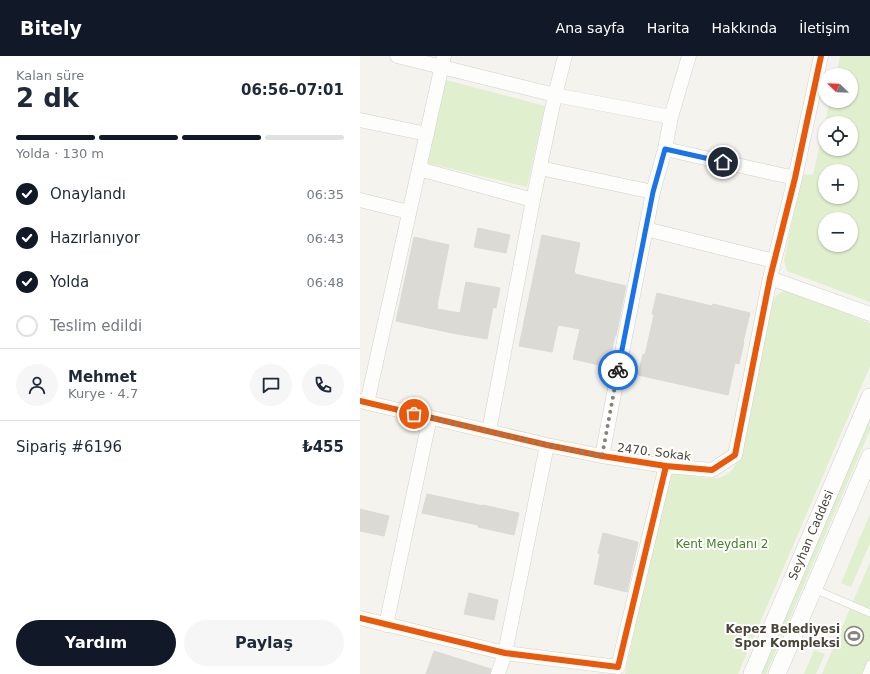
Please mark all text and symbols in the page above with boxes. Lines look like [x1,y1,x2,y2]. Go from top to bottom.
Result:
text: Bitely [20,17,82,39]
text: Ana sayfa [556,20,625,36]
text: Harita [647,20,690,36]
text: Hakkında [712,20,777,36]
text: İletişim [799,20,850,36]
text: Kalan süre [16,68,84,83]
north arrow [818,68,858,108]
map controls [818,68,858,252]
text: 06:56–07:01 [241,81,344,99]
text: 2 dk [16,83,79,113]
button: locate [818,116,858,156]
pin [706,145,740,179]
text: Yolda · 130 m [16,146,104,161]
icon: home [712,151,734,173]
button: + [818,164,858,204]
icon: check [16,183,38,205]
text: Onaylandı [50,185,126,203]
text: 06:35 [307,187,344,202]
button: − [818,212,858,252]
icon: check [16,227,38,249]
text: Hazırlanıyor [50,229,140,247]
text: 06:43 [307,231,344,246]
icon: check [16,271,38,293]
text: Yolda [50,273,89,291]
text: 06:48 [307,275,344,290]
text: Teslim edildi [50,317,142,335]
courier [598,350,638,390]
icon: bike [607,359,629,381]
button: person [16,364,58,406]
button: chat [250,364,292,406]
button: phone [302,364,344,406]
text: Mehmet [68,368,137,386]
text: Kurye · 4.7 [68,386,138,401]
pin [397,397,431,431]
icon: bag [403,403,425,425]
text: Sipariş #6196 [16,438,122,456]
text: ₺455 [302,438,344,456]
street label: 2470. Sokak [616,441,692,463]
street label: Seyhan Caddesi [786,488,836,582]
park label: Kent Meydanı 2 [676,537,768,551]
button: Yardım [16,620,176,666]
button: Paylaş [184,620,344,666]
place label: Kepez Belediyesi Spor Kompleksi [725,622,840,650]
sports icon: Kepez Belediyesi Spor Kompleksi [843,625,865,647]

